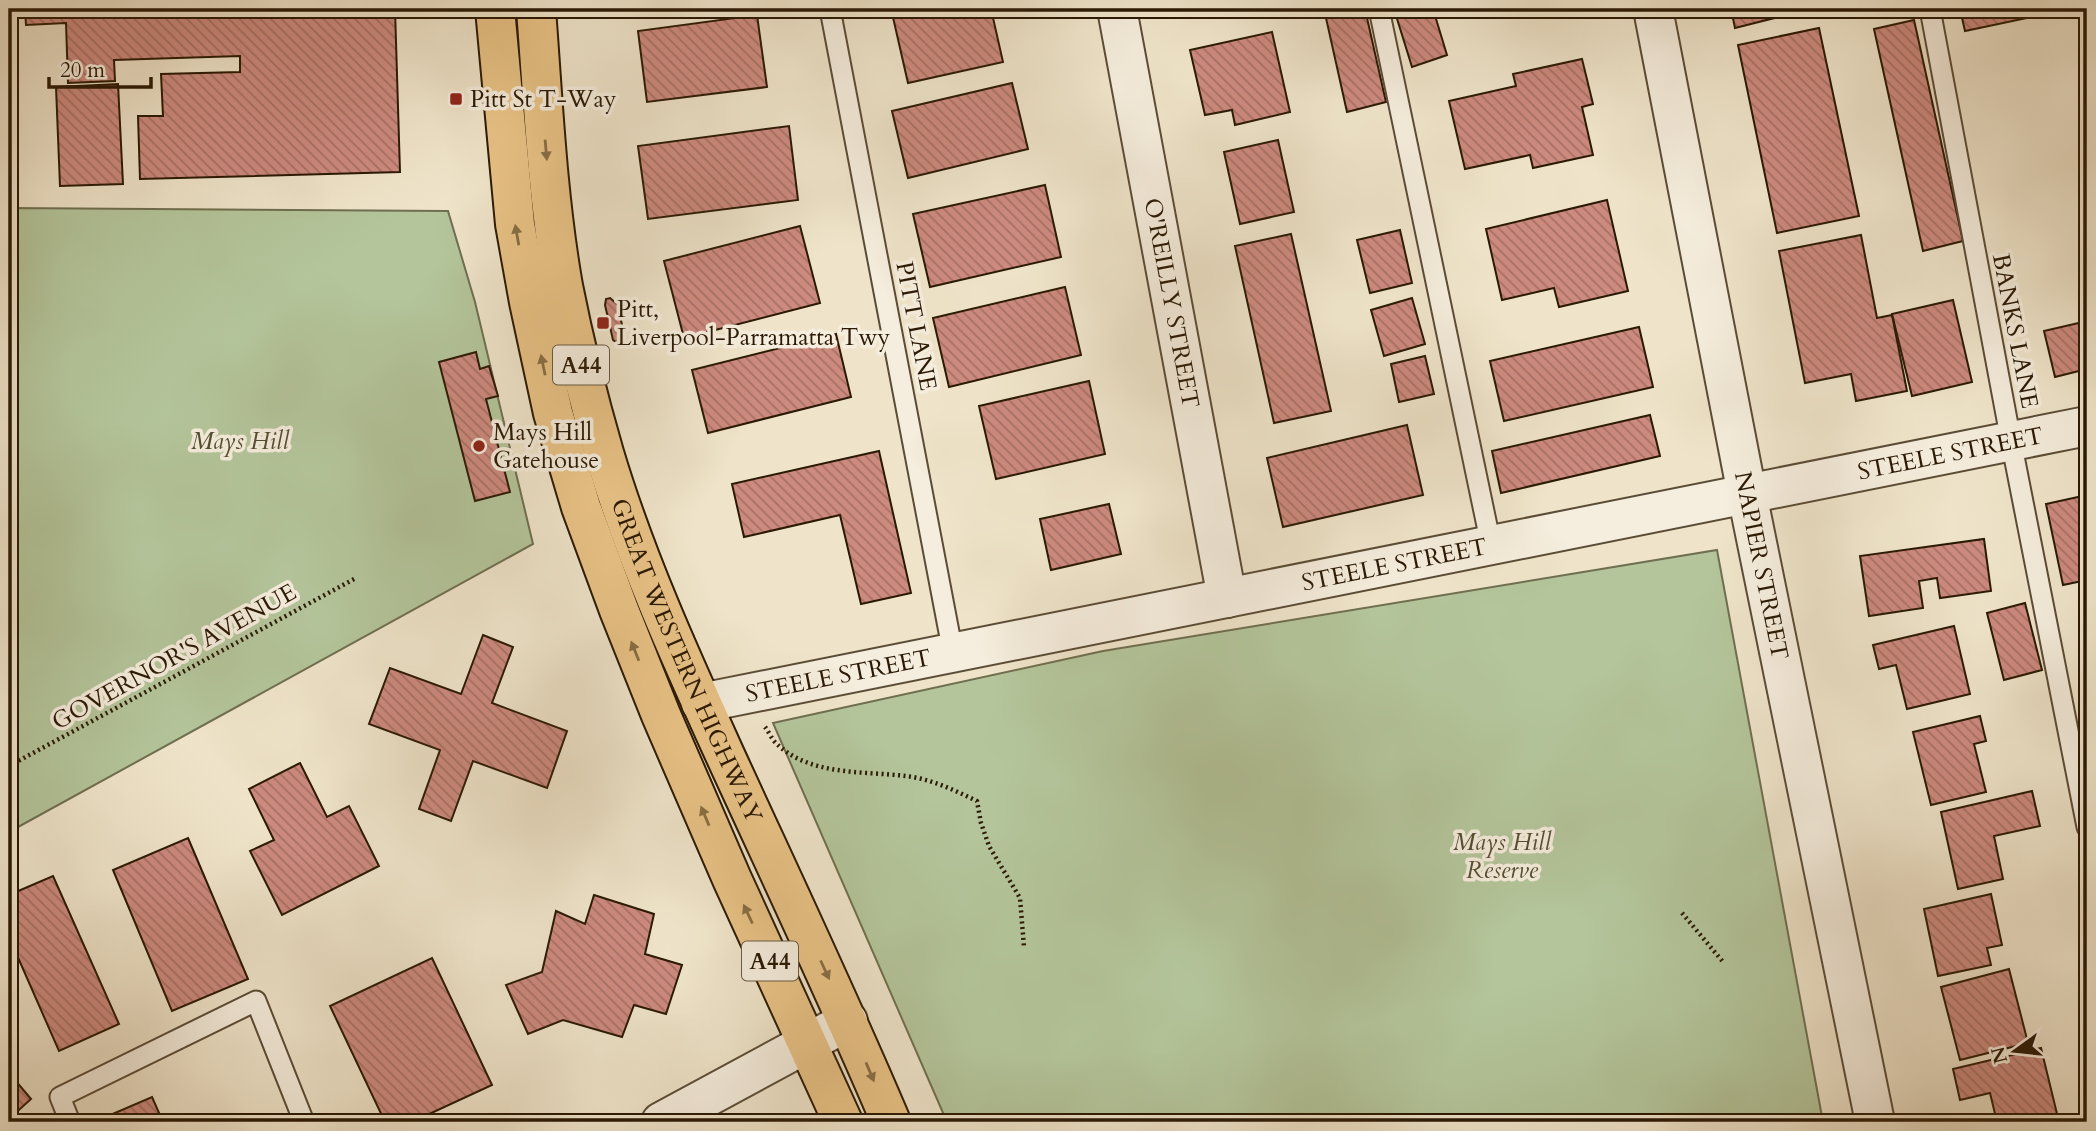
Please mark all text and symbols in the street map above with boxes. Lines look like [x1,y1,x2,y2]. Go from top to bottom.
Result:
scale bar [49,46,150,90]
text: 20 m [60,56,105,85]
place label: Pitt St T-Way [470,83,617,116]
marker: Pitt St T-Way [448,91,464,107]
one-way arrow [541,139,552,161]
street label: O'REILLY STREET [1136,195,1208,411]
one-way arrow [511,224,522,246]
street label: BANKS LANE [1984,251,2046,411]
street label: PITT LANE [887,259,945,393]
place label: Pitt, Liverpool-Parramatta Twy [617,293,891,354]
marker: Pitt, Liverpool-Parramatta Twy [595,315,611,331]
road number: A44 [553,346,609,384]
one-way arrow [537,354,548,376]
place label: Mays Hill Gatehouse [493,416,599,477]
street label: STEELE STREET [1855,419,2046,488]
park label: Mays Hill [191,425,290,458]
marker: Mays Hill Gatehouse [471,438,487,454]
street label: NAPIER STREET [1726,469,1797,663]
street label: GREAT WESTERN HIGHWAY [603,494,771,828]
street label: STEELE STREET [1299,530,1490,599]
street label: GOVERNOR'S AVENUE [46,576,302,738]
one-way arrow [630,641,641,662]
street label: STEELE STREET [743,641,934,710]
one-way arrow [699,806,711,826]
park label: Mays Hill Reserve [1453,826,1552,887]
one-way arrow [742,904,754,924]
road number: A44 [742,942,798,980]
one-way arrow [819,960,830,980]
north arrow [1980,1016,2050,1086]
text: N [1985,1043,2014,1066]
one-way arrow [865,1061,876,1082]

